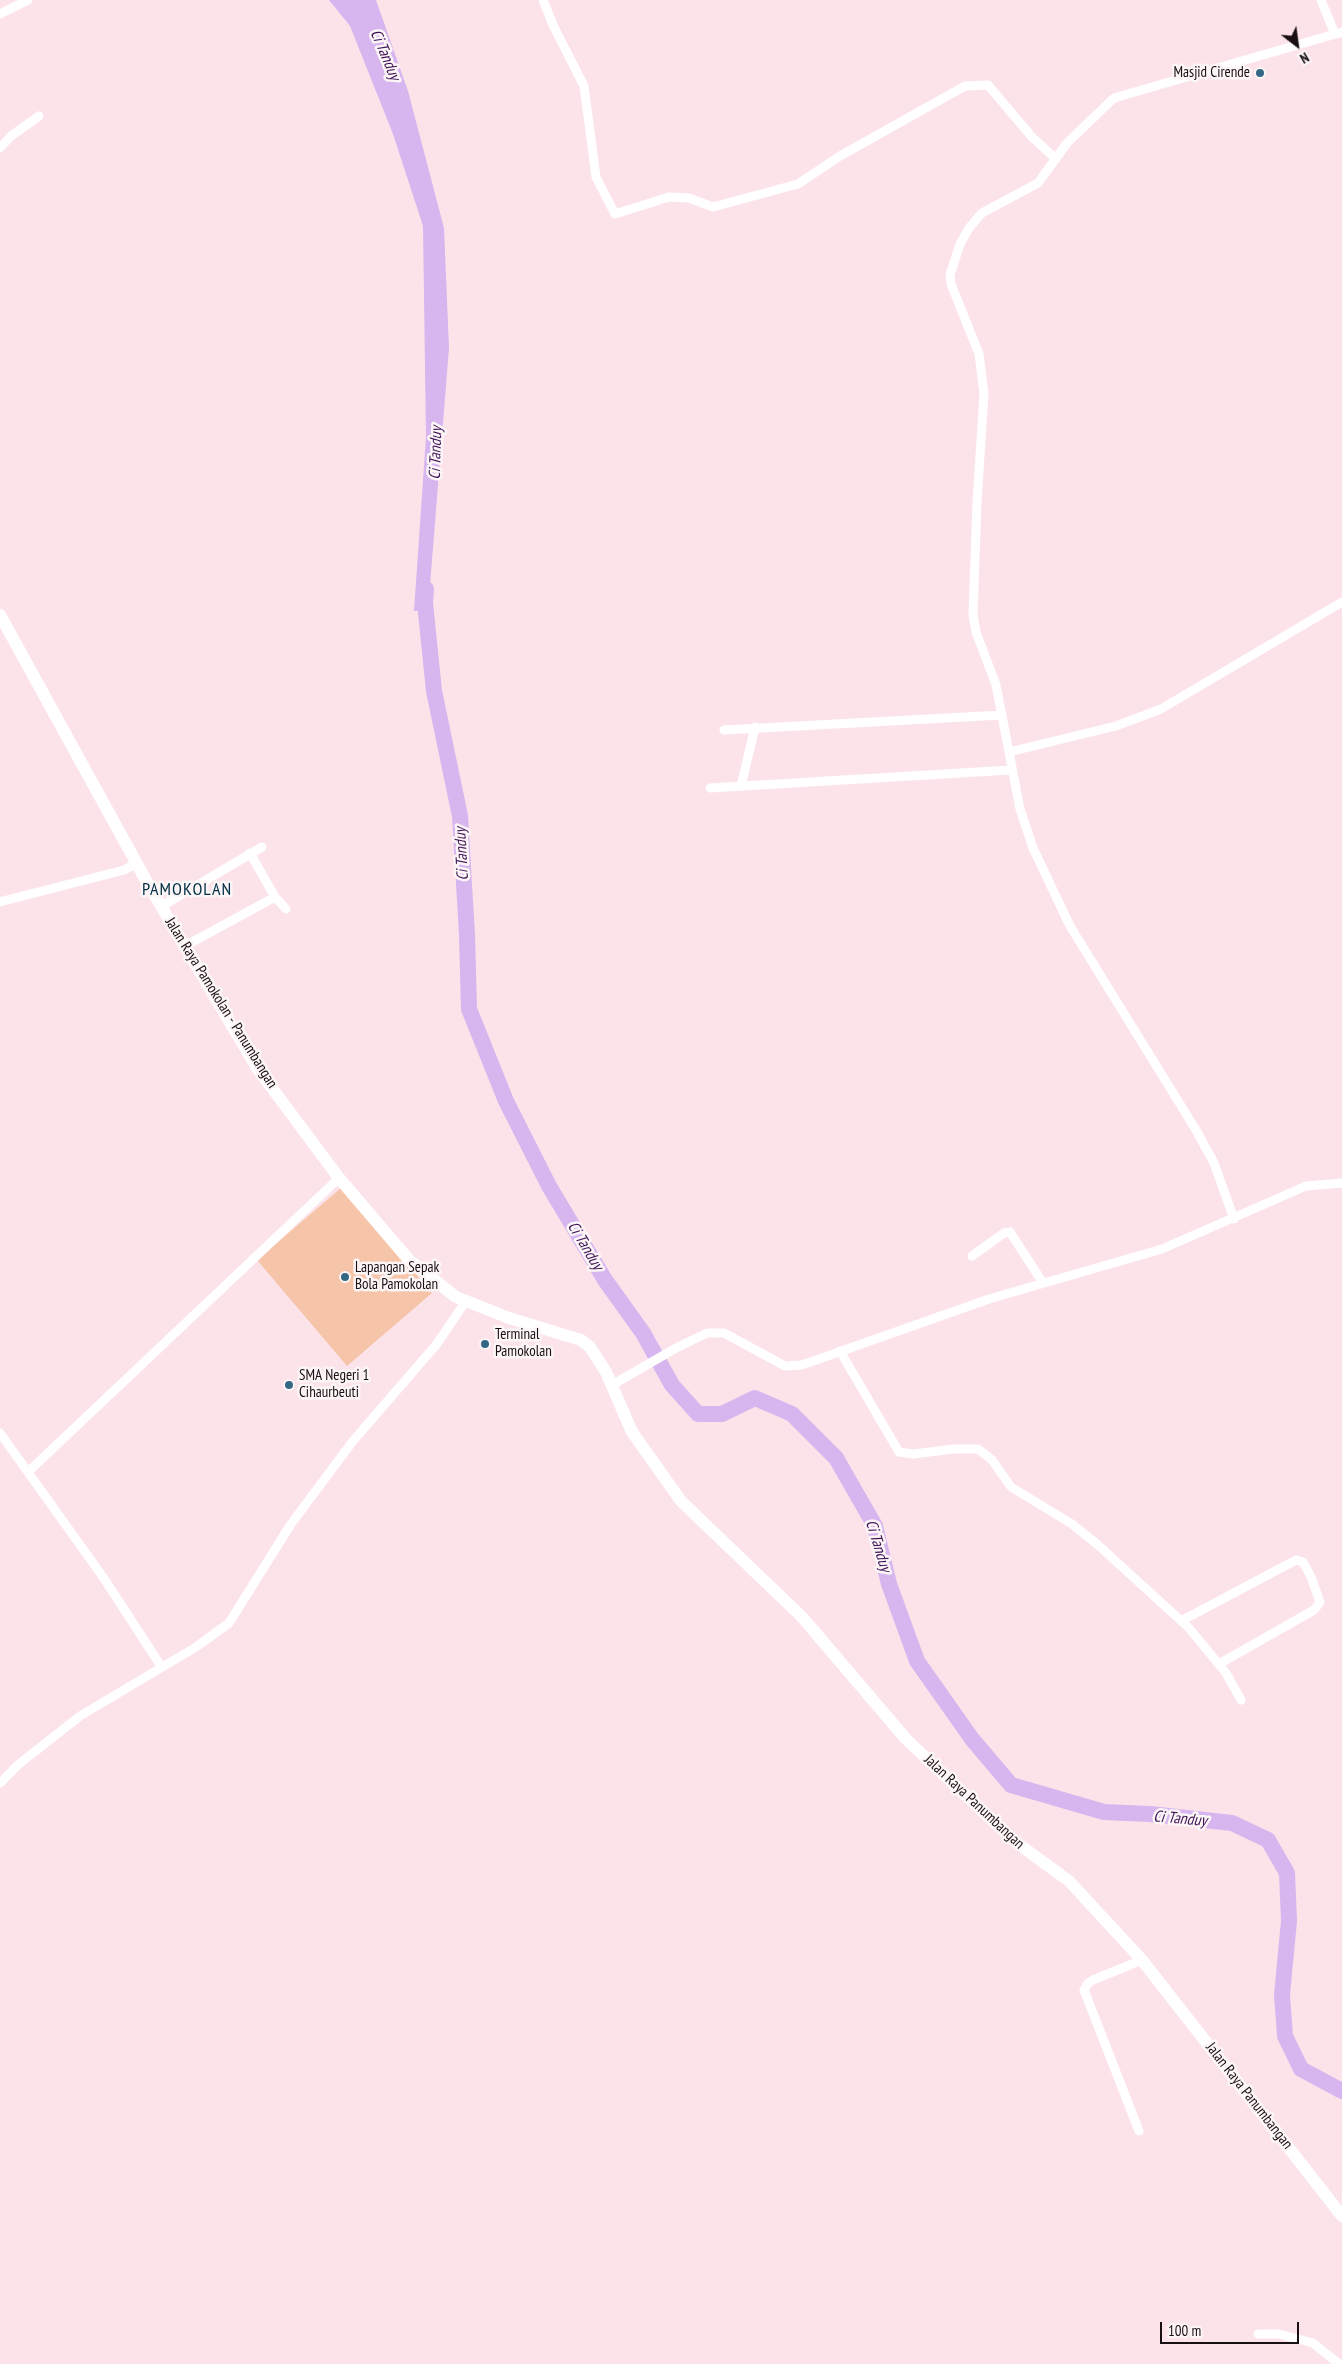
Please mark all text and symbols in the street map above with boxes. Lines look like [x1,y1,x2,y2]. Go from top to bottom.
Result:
north arrow [1272,20,1322,70]
water label: Ci Tanduy [366,27,404,83]
text: N [1297,48,1312,68]
place label: Masjid Cirende [1174,64,1250,82]
marker: Masjid Cirende [1254,67,1266,79]
water label: Ci Tanduy [425,426,447,480]
water label: Ci Tanduy [451,827,473,881]
district label: PAMOKOLAN [141,879,233,901]
street label: Jalan Raya Pamokolan - Panumbangan [161,914,281,1092]
water label: Ci Tanduy [563,1218,607,1274]
place label: Lapangan Sepak Bola Pamokolan [355,1259,439,1294]
marker: Lapangan Sepak Bola Pamokolan [339,1271,351,1283]
place label: Terminal Pamokolan [495,1326,552,1361]
marker: Terminal Pamokolan [479,1338,491,1350]
place label: SMA Negeri 1 Cihaurbeuti [299,1367,369,1402]
marker: SMA Negeri 1 Cihaurbeuti [283,1379,295,1391]
water label: Ci Tanduy [861,1518,895,1574]
street label: Jalan Raya Panumbangan [920,1751,1028,1853]
water label: Ci Tanduy [1153,1807,1207,1831]
street label: Jalan Raya Panumbangan [1202,2039,1296,2153]
scale bar [1162,2312,1301,2344]
text: 100 m [1168,2321,1201,2340]

